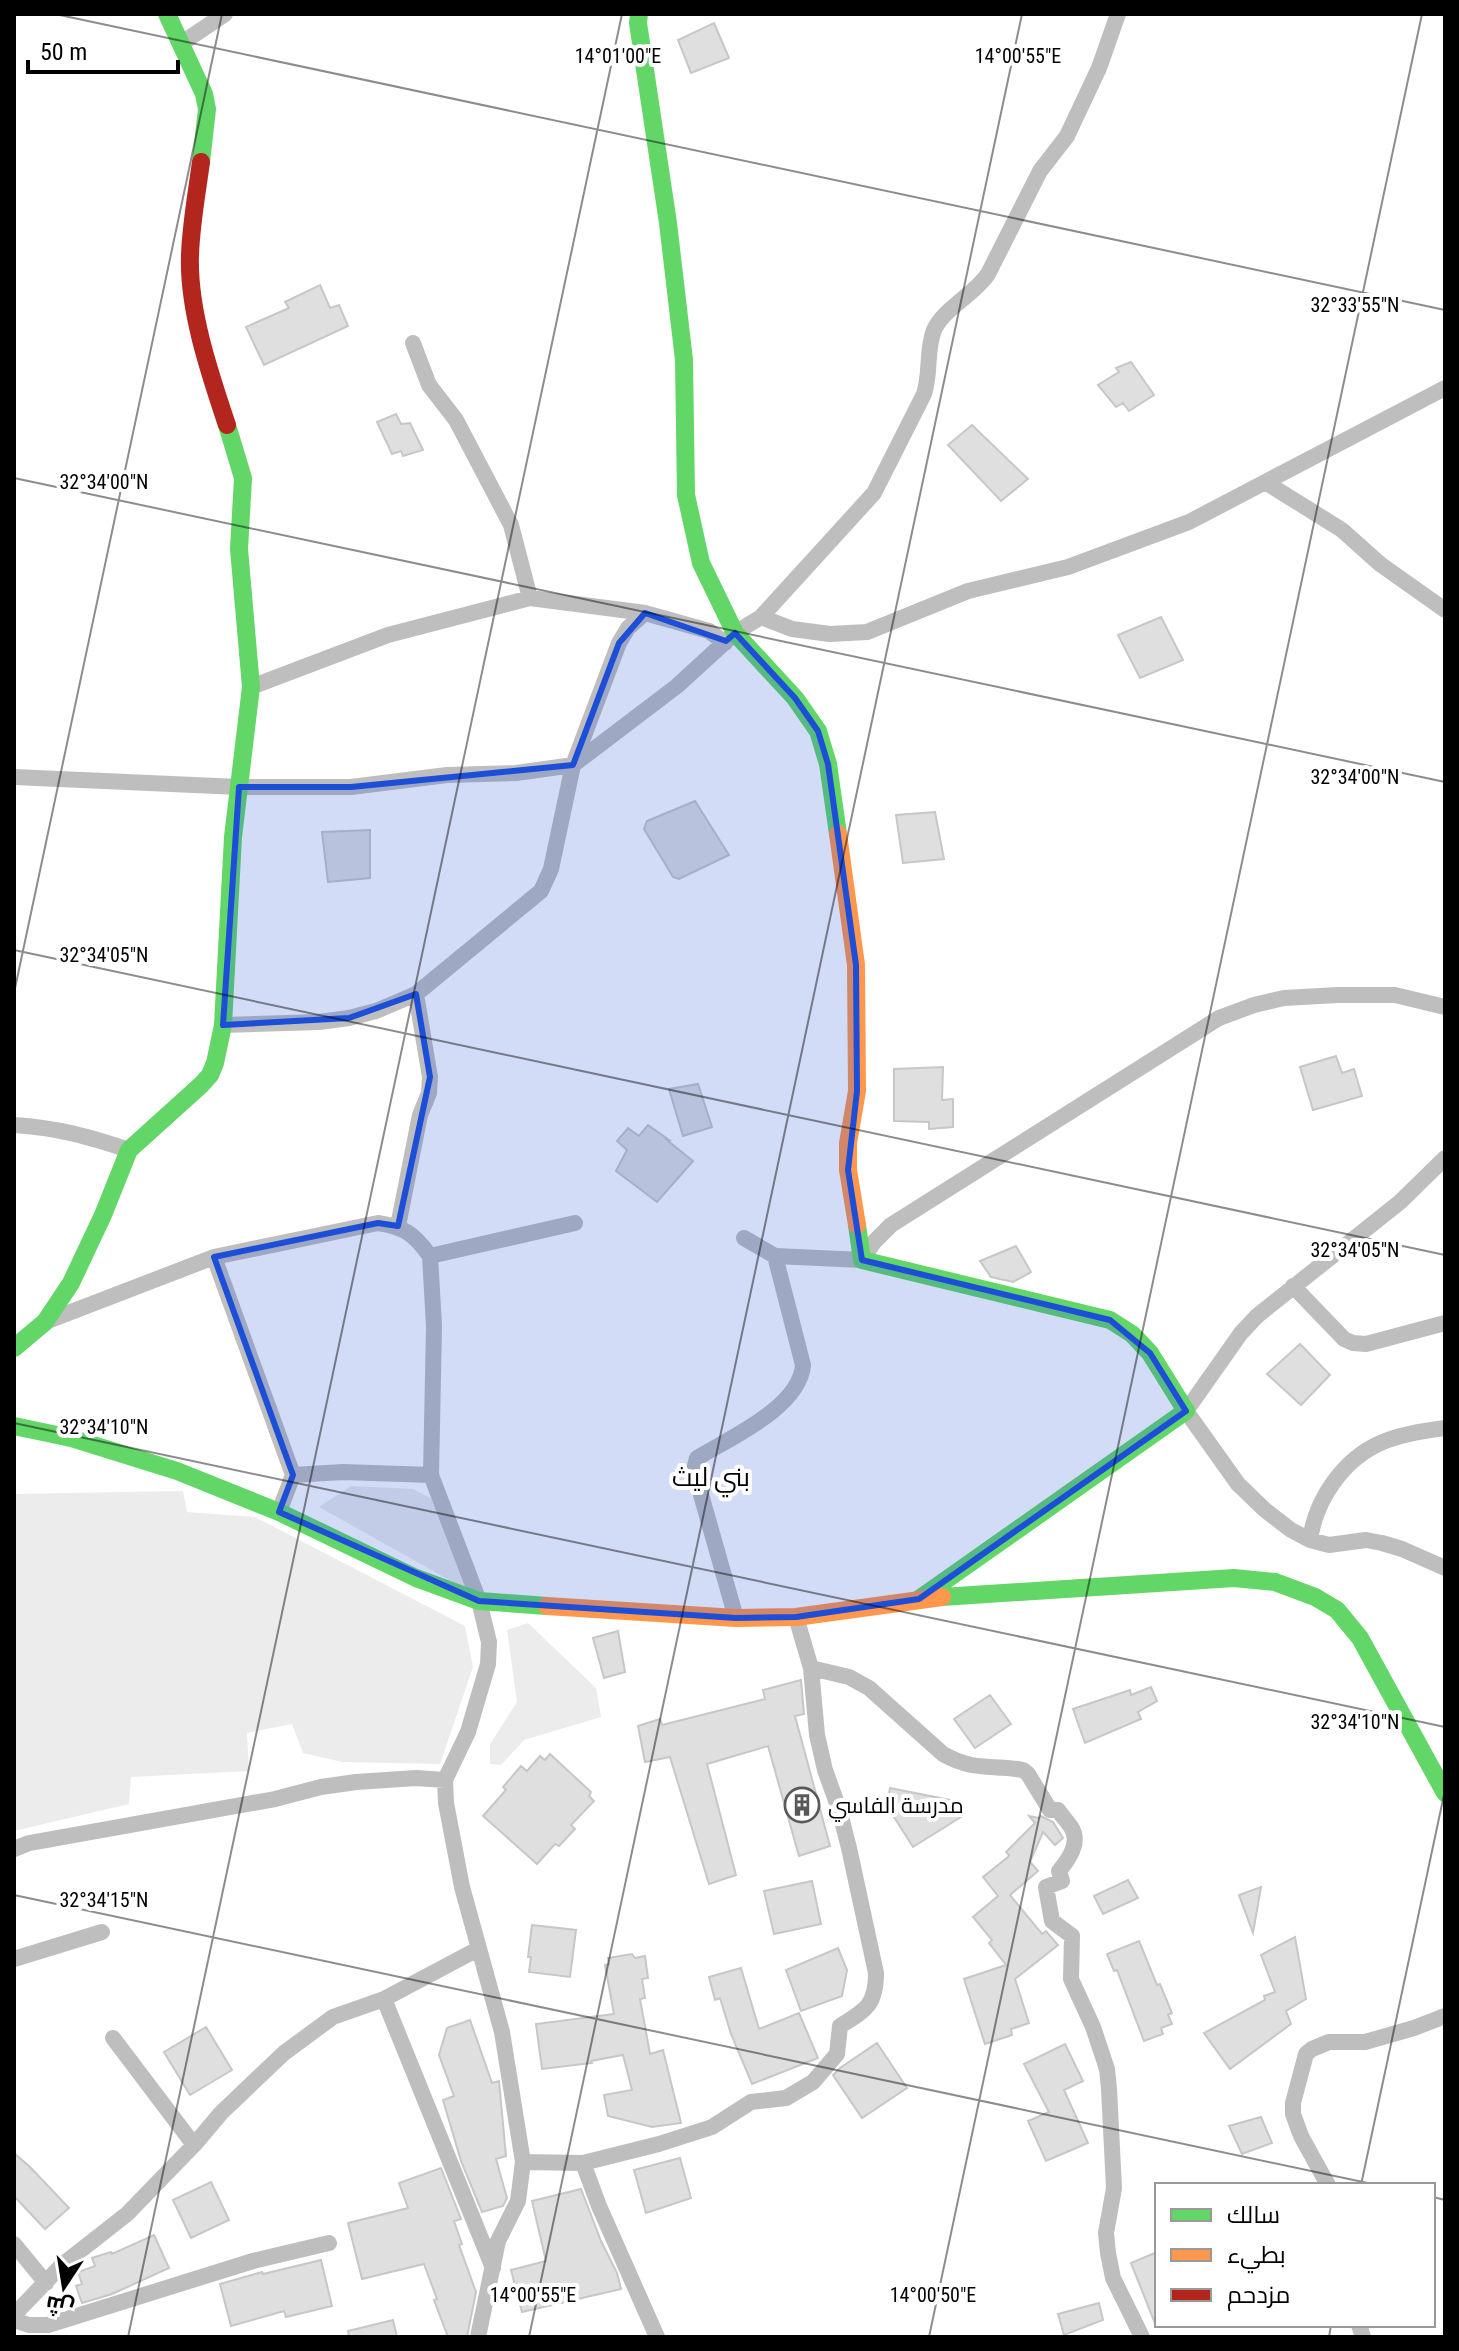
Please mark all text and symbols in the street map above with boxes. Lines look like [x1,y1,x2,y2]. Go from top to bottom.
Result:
scale bar [28,24,178,74]
text: 50 m [40,38,87,66]
text: 14°01'00"E [575,44,661,68]
text: 14°00'55"E [975,44,1061,68]
text: 32°33'55"N [1310,293,1400,317]
text: 32°34'00"N [59,470,149,494]
text: 32°34'00"N [1310,765,1400,789]
text: 32°34'05"N [59,943,149,967]
text: 32°34'05"N [1310,1238,1400,1262]
text: 32°34'10"N [59,1415,149,1439]
district label: بني ليث [672,1462,750,1498]
text: 32°34'10"N [1310,1710,1400,1734]
building icon: مدرسة الفاسي [783,1786,821,1824]
place label: مدرسة الفاسي [828,1793,964,1822]
text: 32°34'15"N [59,1888,149,1912]
legend [1155,2183,1435,2327]
text: سالك [1227,2201,1280,2229]
text: بطيء [1227,2241,1286,2274]
north arrow [24,2247,104,2327]
text: مزدحم [1227,2281,1290,2311]
text: 14°00'55"E [490,2283,576,2307]
text: 14°00'50"E [890,2283,976,2307]
text: ش [44,2290,77,2321]

